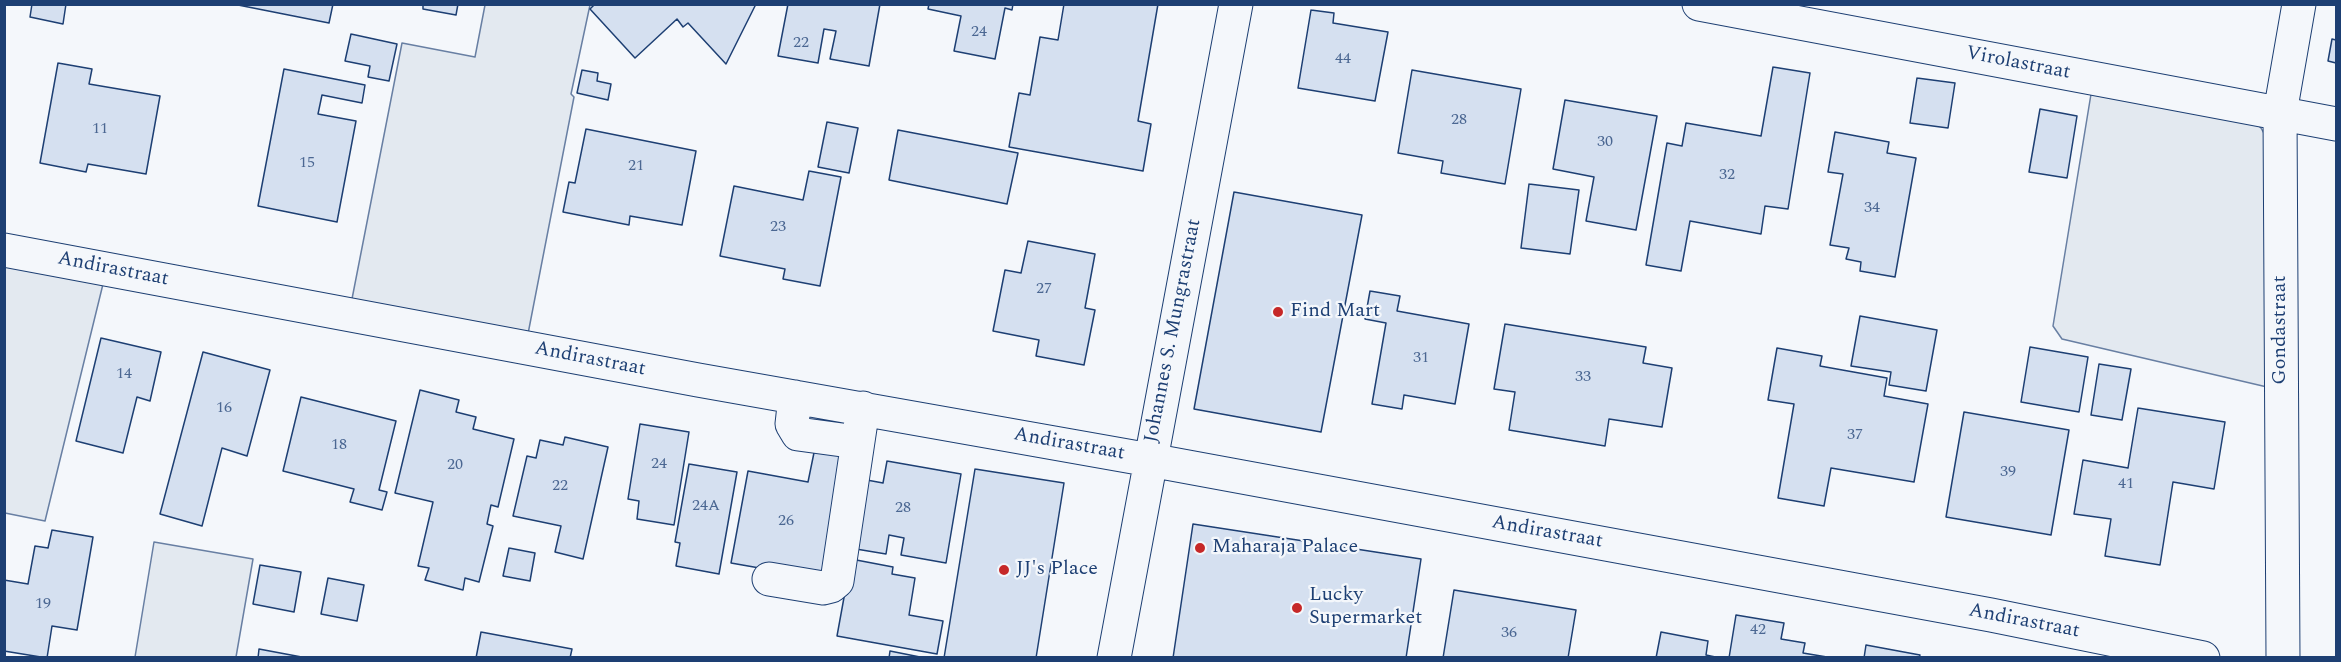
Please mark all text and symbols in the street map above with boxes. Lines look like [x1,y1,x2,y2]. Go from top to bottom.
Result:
house number: 24 [971,23,987,43]
house number: 22 [793,34,809,54]
street label: Virolastraat [1964,42,2072,86]
house number: 44 [1335,50,1351,70]
house number: 28 [1451,111,1467,131]
house number: 11 [92,120,108,140]
house number: 30 [1597,133,1613,153]
house number: 15 [299,154,315,174]
house number: 21 [628,157,644,177]
house number: 32 [1719,166,1735,186]
house number: 34 [1864,199,1880,219]
street label: Johannes S. Mungrastraat [1141,217,1207,445]
house number: 23 [770,218,786,238]
street label: Andirastraat [55,247,171,293]
street label: Gondastraat [2269,275,2293,385]
house number: 27 [1036,280,1052,300]
place label: Find Mart [1290,300,1380,324]
marker: Find Mart [1271,305,1285,319]
street label: Andirastraat [532,337,648,383]
house number: 31 [1413,349,1429,369]
house number: 14 [116,365,132,385]
house number: 33 [1575,368,1591,388]
house number: 16 [216,399,232,419]
street label: Andirastraat [1012,423,1126,467]
house number: 37 [1847,426,1863,446]
house number: 18 [331,436,347,456]
house number: 24 [651,455,667,475]
house number: 20 [447,456,463,476]
house number: 39 [2000,463,2016,483]
house number: 41 [2118,475,2134,495]
house number: 22 [552,477,568,497]
house number: 24A [692,497,720,517]
house number: 28 [895,499,911,519]
street label: Andirastraat [1490,511,1604,555]
house number: 26 [778,512,794,532]
place label: Maharaja Palace [1212,536,1358,560]
marker: Maharaja Palace [1193,541,1207,555]
place label: JJ's Place [1016,558,1098,582]
marker: JJ's Place [997,563,1011,577]
place label: Lucky Supermarket [1309,584,1422,631]
house number: 19 [35,595,51,615]
street label: Andirastraat [1966,599,2082,645]
marker: Lucky Supermarket [1290,601,1304,615]
house number: 42 [1750,621,1766,641]
house number: 36 [1501,624,1517,644]

